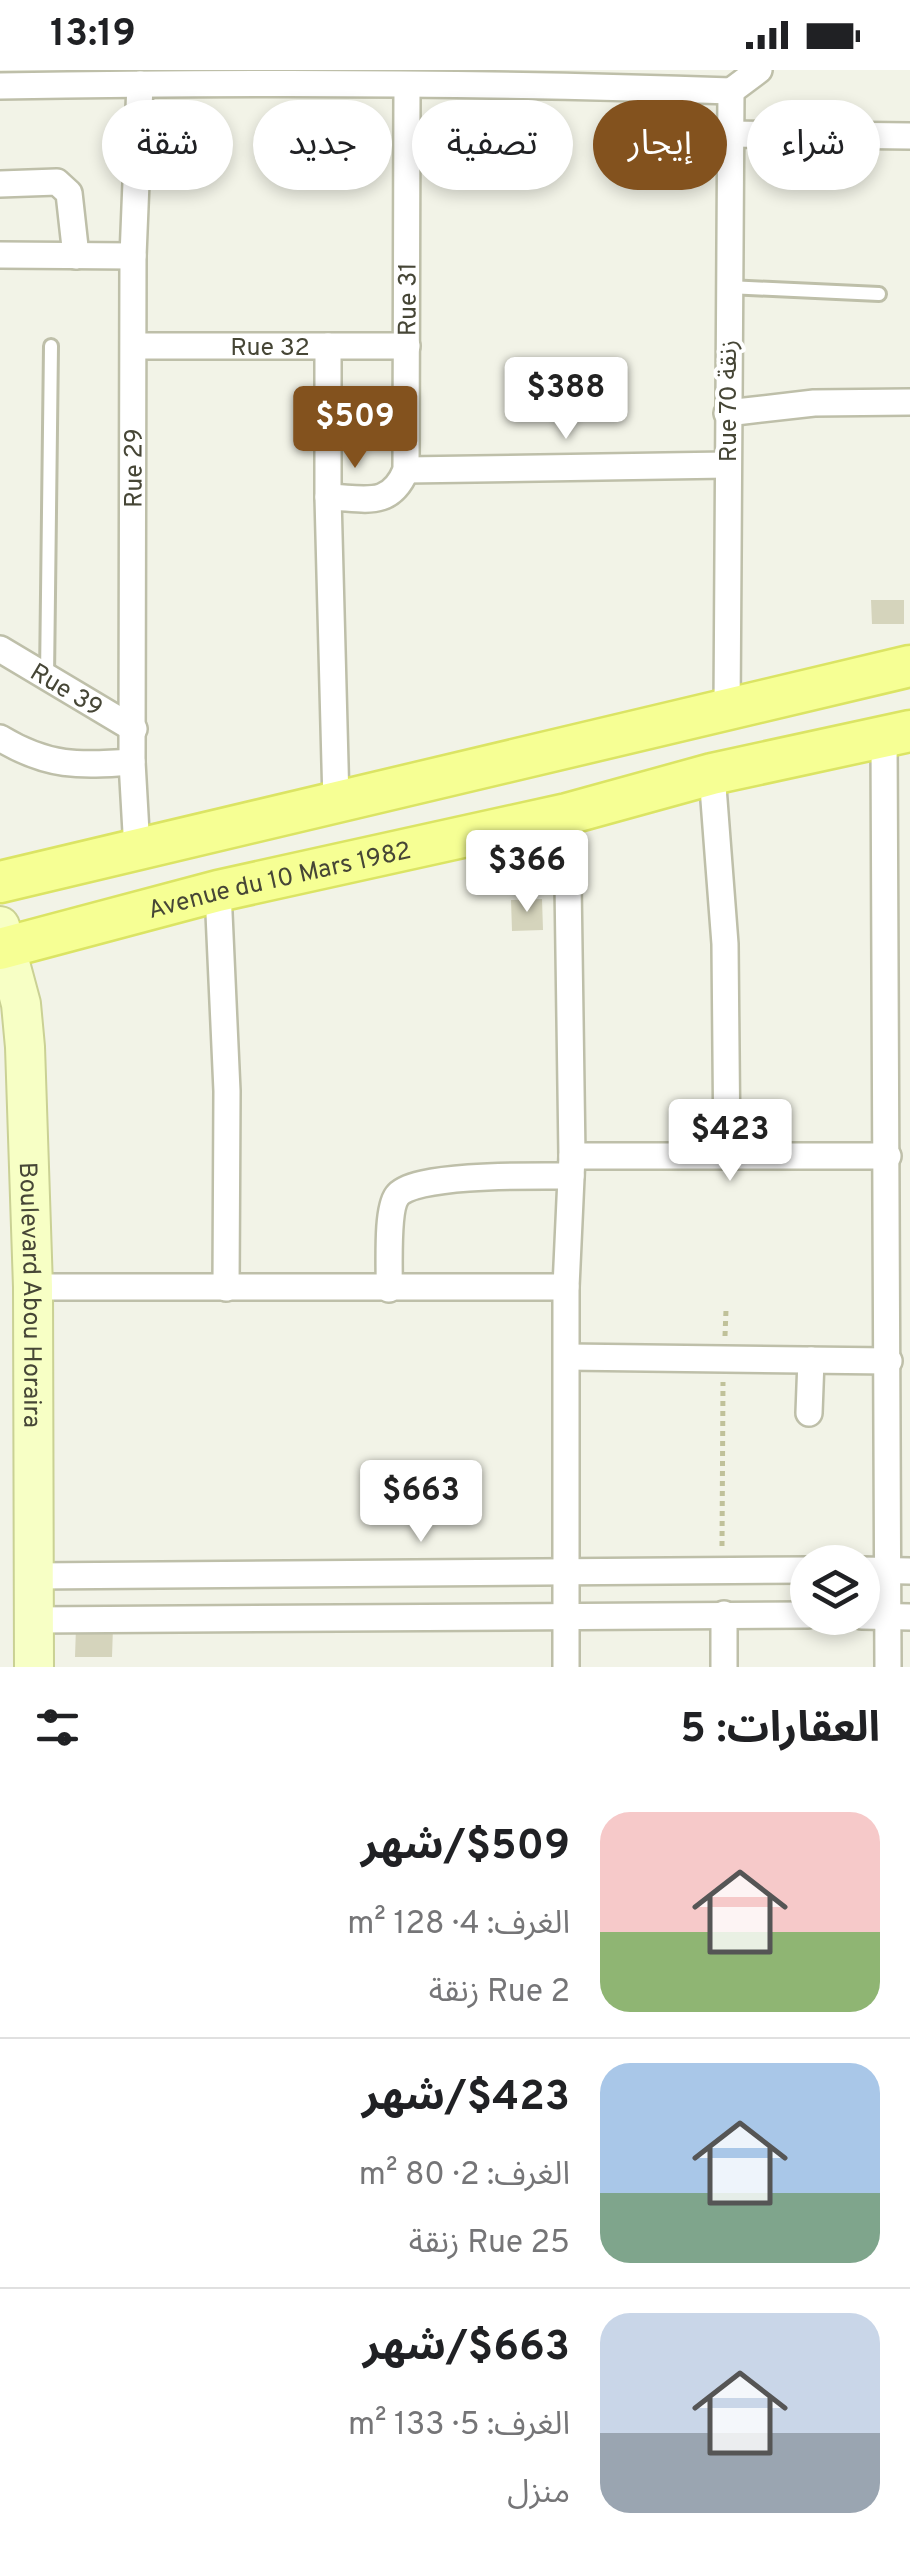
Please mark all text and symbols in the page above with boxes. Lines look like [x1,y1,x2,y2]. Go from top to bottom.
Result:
text: 13:19 [50,11,136,60]
chip: شقة [102,100,233,190]
chip: جديد [253,100,392,190]
chip: تصفية [412,100,573,190]
chip: إيجار [593,100,727,190]
chip: شراء [747,100,880,190]
street label: Rue 31 [393,262,426,336]
street label: Rue 32 [230,333,310,365]
street label: Rue 70 زنقة [714,340,746,462]
pin: $388 [507,357,625,442]
text: $388 [527,369,605,409]
pin: $509 [296,386,414,471]
text: $509 [315,398,395,438]
street label: Rue 29 [120,428,152,508]
street label: Rue 39 [23,658,108,726]
pin: $366 [468,830,586,915]
street label: Avenue du 10 Mars 1982 [145,836,414,928]
text: $366 [488,842,566,882]
pin: $423 [671,1099,789,1184]
text: $423 [691,1111,769,1151]
street label: Boulevard Abou Horaira [10,1162,46,1428]
pin: $663 [362,1460,480,1545]
text: $663 [382,1472,460,1512]
map controls [790,1545,880,1635]
button: layers [790,1545,880,1635]
icon: filters [30,1700,85,1755]
text: العقارات: 5 [680,1704,880,1757]
text: $509/شهر [361,1821,570,1874]
icon: home [680,1852,800,1972]
text: الغرف: 4 · 128 m² [347,1905,570,1945]
text: Rue 2 زنقة [429,1973,570,2013]
text: $423/شهر [362,2072,570,2125]
icon: home [680,2103,800,2223]
text: الغرف: 2 · 80 m² [359,2156,570,2196]
text: Rue 25 زنقة [409,2224,570,2264]
text: $663/شهر [363,2322,570,2375]
icon: home [680,2353,800,2473]
text: الغرف: 5 · 133 m² [348,2406,570,2446]
text: منزل [507,2474,570,2514]

